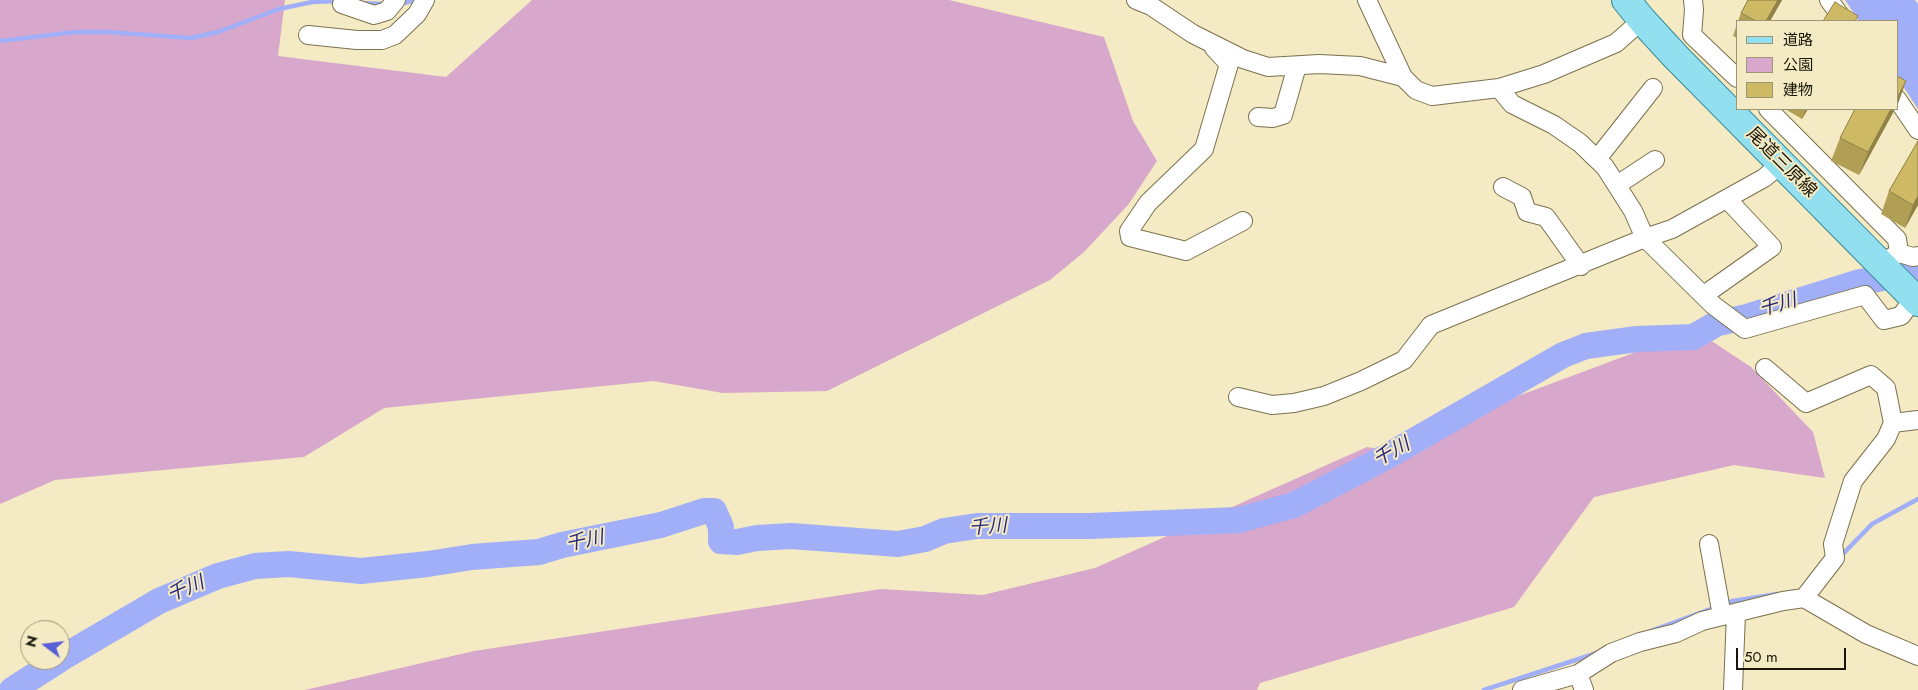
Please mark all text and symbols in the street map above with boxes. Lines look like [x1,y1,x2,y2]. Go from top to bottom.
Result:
legend [1736,20,1898,110]
text: 道路 [1783,29,1813,51]
text: 公園 [1783,54,1813,76]
text: 建物 [1783,79,1813,101]
street label: 尾道三原線 [1742,124,1820,202]
water label: 千川 [1757,290,1799,322]
water label: 千川 [1370,434,1414,472]
water label: 千川 [968,515,1008,541]
water label: 千川 [564,527,606,557]
water label: 千川 [164,572,208,608]
north arrow [20,620,70,670]
text: N [20,633,43,649]
scale bar [1738,638,1848,670]
text: 50 m [1744,646,1778,668]

